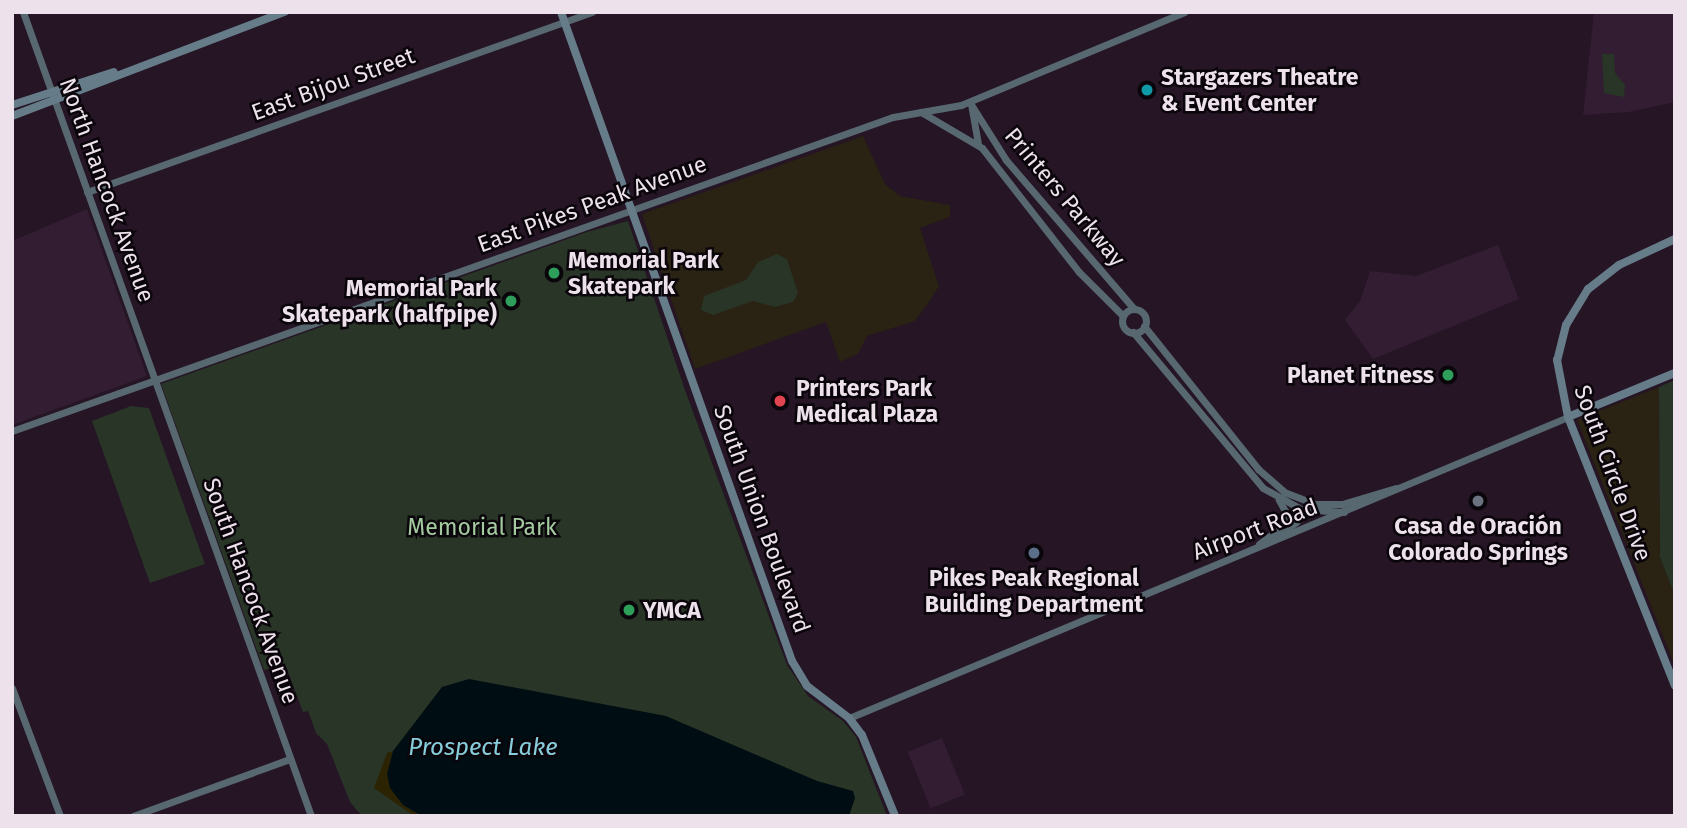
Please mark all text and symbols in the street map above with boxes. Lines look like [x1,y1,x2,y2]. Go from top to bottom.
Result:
street label: East Bijou Street [248,42,418,126]
place label: Stargazers Theatre & Event Center [1161,63,1358,117]
street label: North Hancock Avenue [54,74,160,306]
marker: Stargazers Theatre & Event Center [1139,82,1155,98]
street label: Printers Parkway [999,122,1131,272]
street label: East Pikes Peak Avenue [474,150,710,258]
place label: Memorial Park Skatepark [568,246,719,300]
marker: Memorial Park Skatepark [546,265,562,281]
place label: Memorial Park Skatepark (halfpipe) [282,274,497,328]
marker: Memorial Park Skatepark (halfpipe) [503,293,519,309]
place label: Planet Fitness [1287,361,1434,389]
marker: Planet Fitness [1440,367,1456,383]
place label: Printers Park Medical Plaza [796,374,938,428]
street label: South Circle Drive [1568,381,1658,565]
marker: Printers Park Medical Plaza [770,391,790,411]
street label: South Union Boulevard [708,401,816,637]
street label: South Hancock Avenue [197,474,305,708]
street label: Airport Road [1188,492,1322,566]
marker: Casa de Oración Colorado Springs [1470,493,1486,509]
place label: Casa de Oración Colorado Springs [1388,512,1568,566]
park label: Memorial Park [407,513,557,541]
marker: Pikes Peak Regional Building Department [1026,545,1042,561]
place label: Pikes Peak Regional Building Department [925,564,1143,618]
place label: YMCA [643,596,701,624]
marker: YMCA [621,602,637,618]
water label: Prospect Lake [408,734,558,762]

